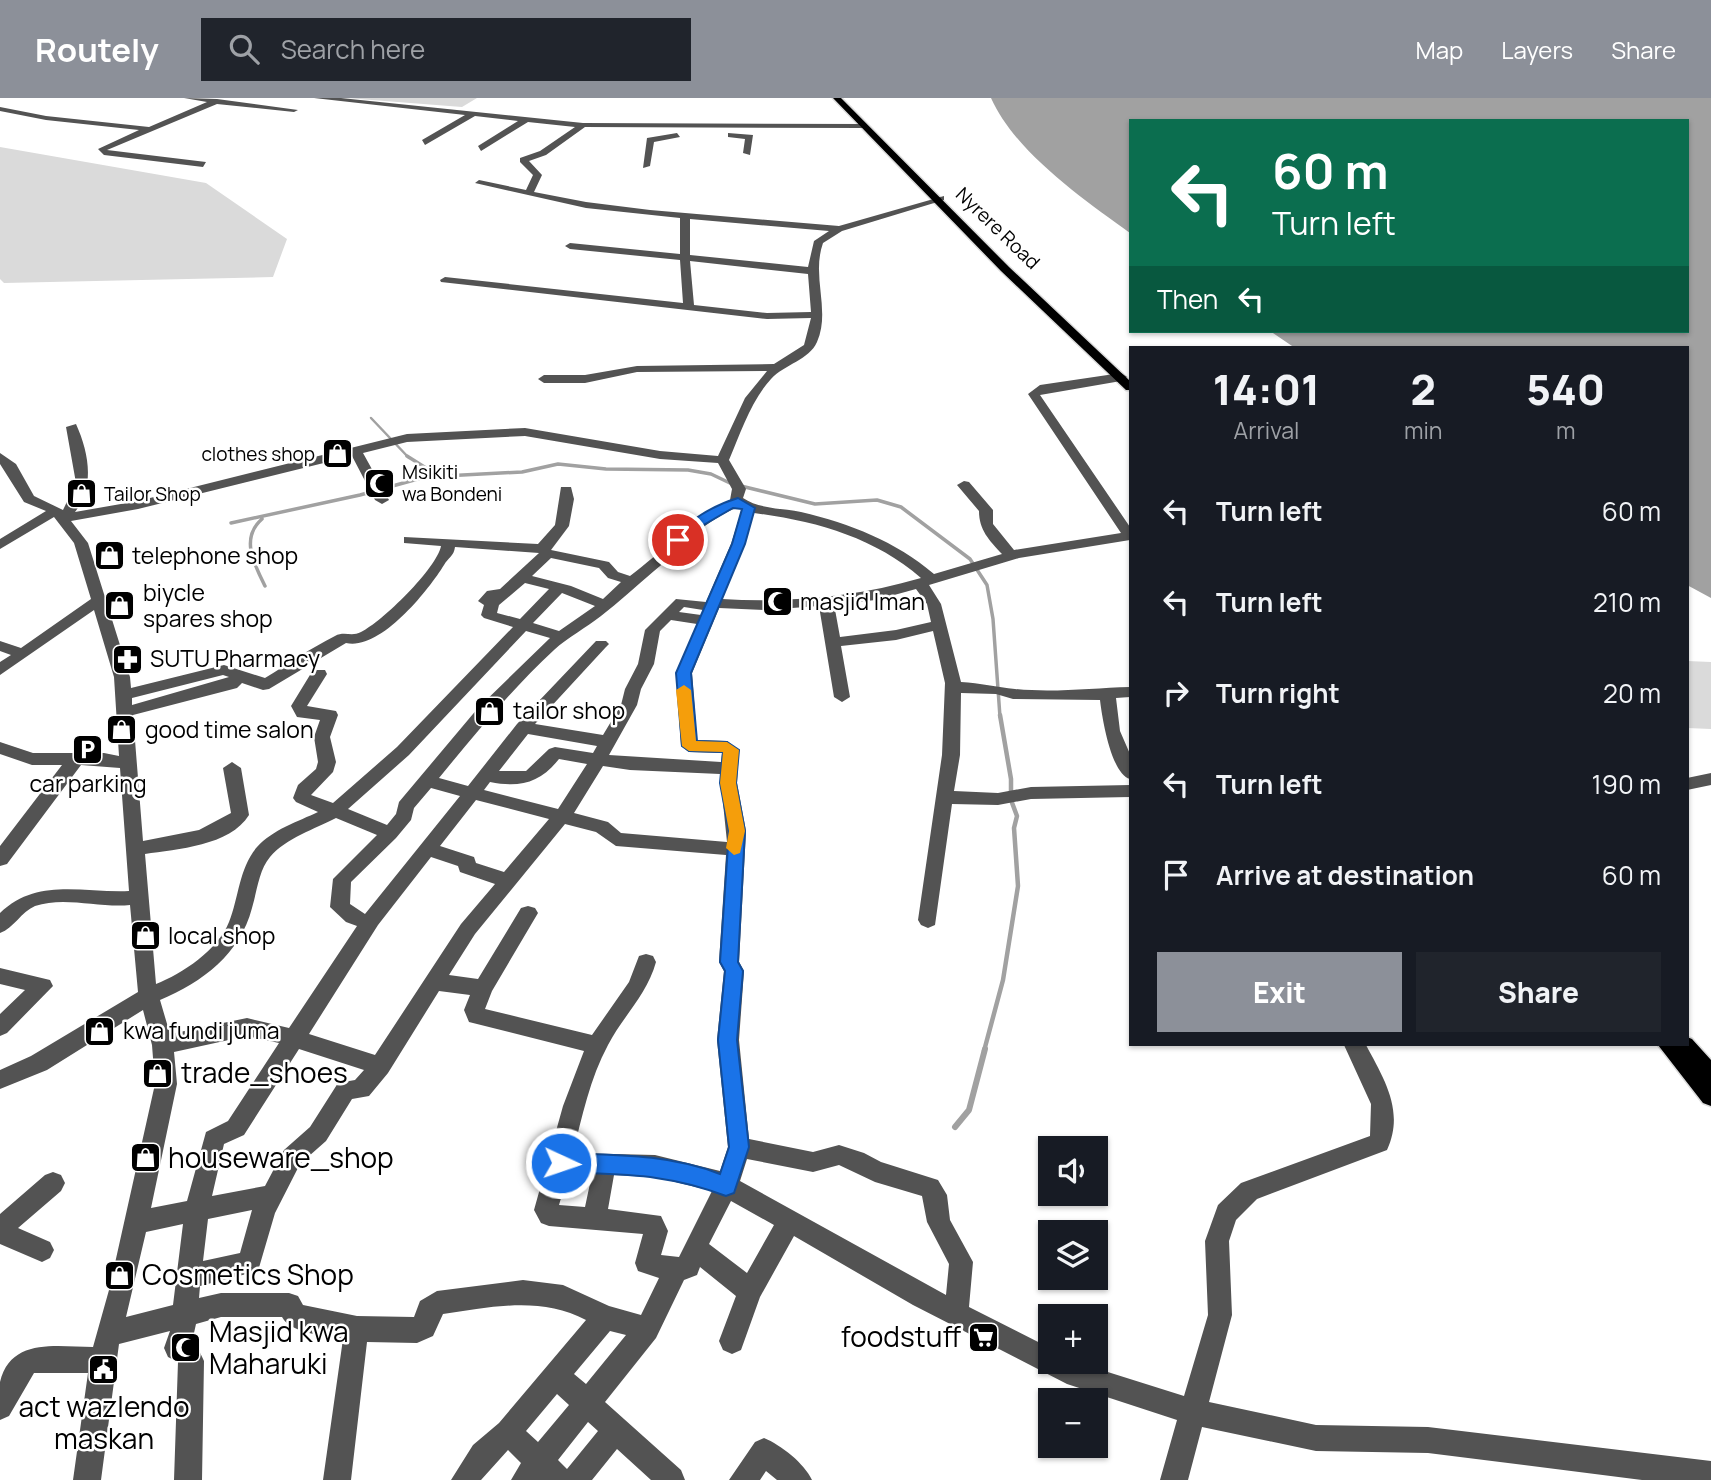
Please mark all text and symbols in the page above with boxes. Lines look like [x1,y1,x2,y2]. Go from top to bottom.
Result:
search box [201,18,691,81]
text: Routely [35,27,159,72]
icon: search [225,30,263,68]
text: Search here [281,31,425,67]
text: Map [1416,33,1463,66]
text: Layers [1501,33,1573,66]
text: Share [1611,33,1676,66]
text: 60 m [1272,137,1389,204]
icon: left [1157,147,1248,238]
street label: Nyrere Road [950,181,1046,275]
text: Turn left [1272,201,1396,245]
icon: left [1232,280,1270,318]
text: Then [1157,281,1218,317]
text: 14:01 [1213,360,1320,418]
text: 2 [1410,360,1436,418]
text: 540 [1526,360,1605,418]
text: Arrival [1234,414,1299,446]
text: min [1404,414,1442,446]
text: m [1556,414,1575,446]
shop icon: clothes shop [321,437,355,471]
place label: clothes shop [202,441,315,467]
place label: Msikiti wa Bondeni [402,459,502,507]
mosque icon: Msikiti wa Bondeni [362,466,396,500]
shop icon: Tailor Shop [64,477,98,511]
place label: Tailor Shop [104,481,201,507]
icon: left [1157,492,1195,530]
text: Turn left [1216,493,1323,529]
text: 60 m [1602,493,1661,529]
pin [648,510,708,570]
icon: arrive [659,521,697,559]
shop icon: telephone shop [92,539,126,573]
place label: telephone shop [132,539,298,571]
place label: biycle spares shop [143,576,273,634]
icon: left [1157,583,1195,621]
text: Turn left [1216,584,1323,620]
text: 210 m [1593,584,1661,620]
mosque icon: masjid Iman [760,585,794,619]
place label: masjid Iman [800,585,925,617]
shop icon: biycle spares shop [103,589,137,623]
pharmacy icon: SUTU Pharmacy [110,642,144,676]
place label: SUTU Pharmacy [150,642,320,674]
icon: right [1157,674,1195,712]
text: Turn right [1216,675,1340,711]
text: 20 m [1603,675,1661,711]
shop icon: tailor shop [473,694,507,728]
place label: tailor shop [513,694,625,726]
shop icon: good time salon [105,713,139,747]
place label: good time salon [145,713,314,745]
parking icon: car parking [71,733,105,767]
icon: left [1157,765,1195,803]
text: Turn left [1216,766,1323,802]
text: 190 m [1592,766,1661,802]
place label: car parking [29,767,147,799]
icon: arrive [1157,856,1195,894]
text: Arrive at destination [1216,857,1474,893]
text: 60 m [1602,857,1661,893]
shop icon: local shop [128,919,162,953]
place label: local shop [168,919,275,951]
button: Exit [1157,952,1402,1032]
button: Share [1416,952,1661,1032]
shop icon: kwa fundi juma [83,1014,117,1048]
place label: kwa fundi juma [123,1014,279,1046]
place label: trade_shoes [181,1053,348,1091]
shop icon: trade_shoes [141,1056,175,1090]
position arrow [524,1126,598,1200]
map controls [1038,1136,1108,1458]
button: sound [1038,1136,1108,1206]
place label: houseware_shop [168,1138,394,1176]
shop icon: houseware_shop [128,1141,162,1175]
button: layers [1038,1220,1108,1290]
place label: Cosmetics Shop [142,1255,354,1293]
shop icon: Cosmetics Shop [102,1258,136,1292]
button: + [1038,1304,1108,1374]
place label: Masjid kwa Maharuki [209,1312,349,1382]
place label: foodstuff [841,1317,961,1355]
supermarket icon: foodstuff [967,1320,1001,1354]
mosque icon: Masjid kwa Maharuki [169,1331,203,1365]
public building icon: act wazlendo maskan [87,1353,121,1387]
place label: act wazlendo maskan [18,1387,190,1457]
button: − [1038,1388,1108,1458]

